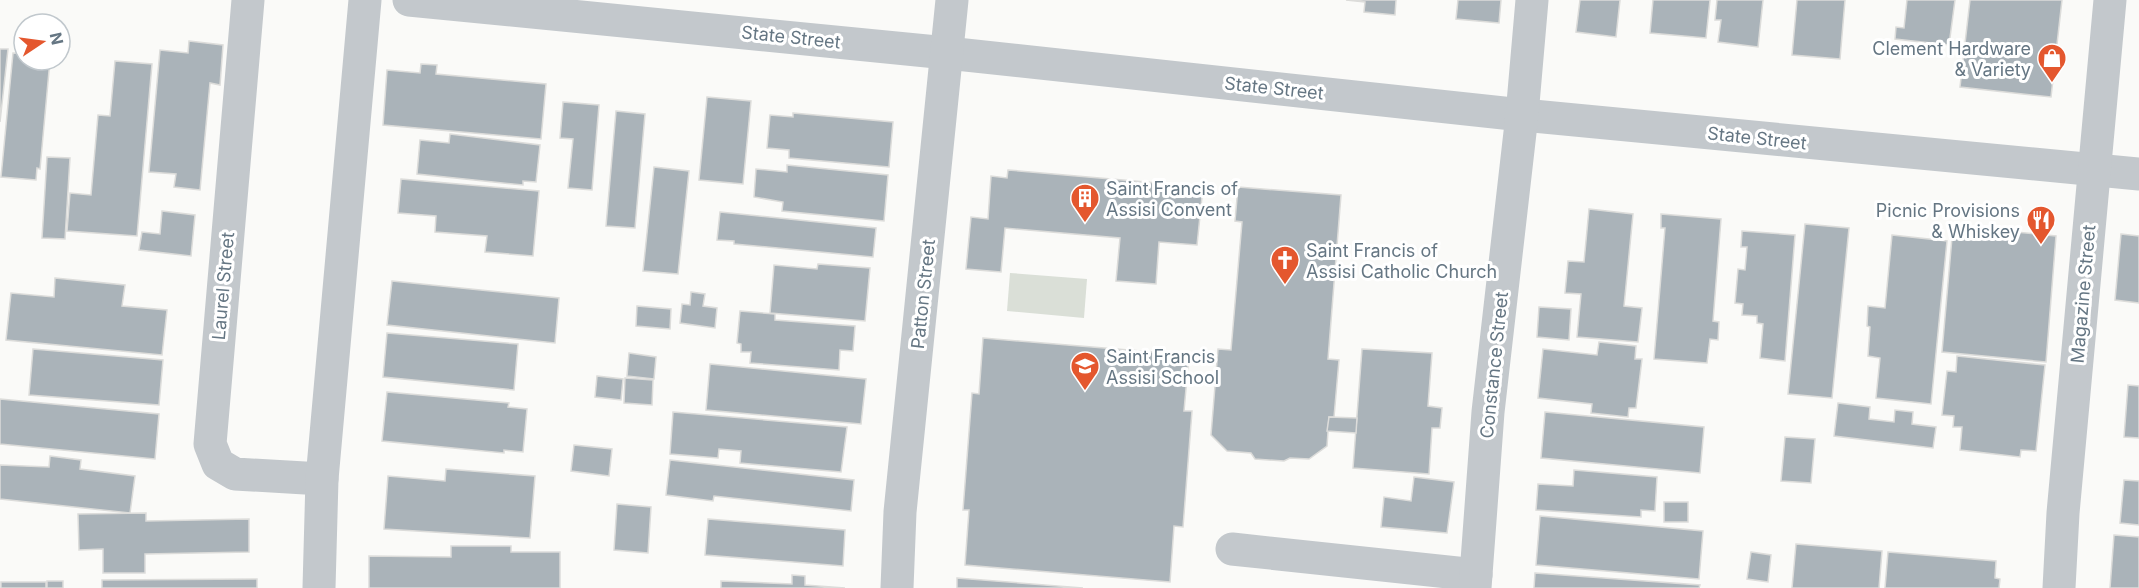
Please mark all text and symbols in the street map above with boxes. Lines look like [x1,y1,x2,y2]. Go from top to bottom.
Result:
north arrow [12,12,72,72]
street label: State Street [740,21,842,53]
text: N [45,30,68,47]
place label: Clement Hardware & Variety [1872,38,2031,80]
shop icon: Clement Hardware & Variety [2036,42,2068,84]
street label: State Street [1223,72,1325,104]
street label: State Street [1706,122,1808,154]
place label: Saint Francis of Assisi Convent [1106,178,1238,220]
building icon: Saint Francis of Assisi Convent [1069,182,1101,224]
place label: Picnic Provisions & Whiskey [1876,200,2020,242]
restaurant icon: Picnic Provisions & Whiskey [2025,204,2057,246]
street label: Magazine Street [2066,224,2100,364]
street label: Laurel Street [208,231,238,341]
street label: Patton Street [907,238,939,350]
place label: Saint Francis of Assisi Catholic Church [1306,240,1497,282]
church icon: Saint Francis of Assisi Catholic Church [1269,244,1301,286]
street label: Constance Street [1476,290,1512,439]
place label: Saint Francis Assisi School [1106,346,1219,388]
school or university icon: Saint Francis Assisi School [1069,350,1101,392]

